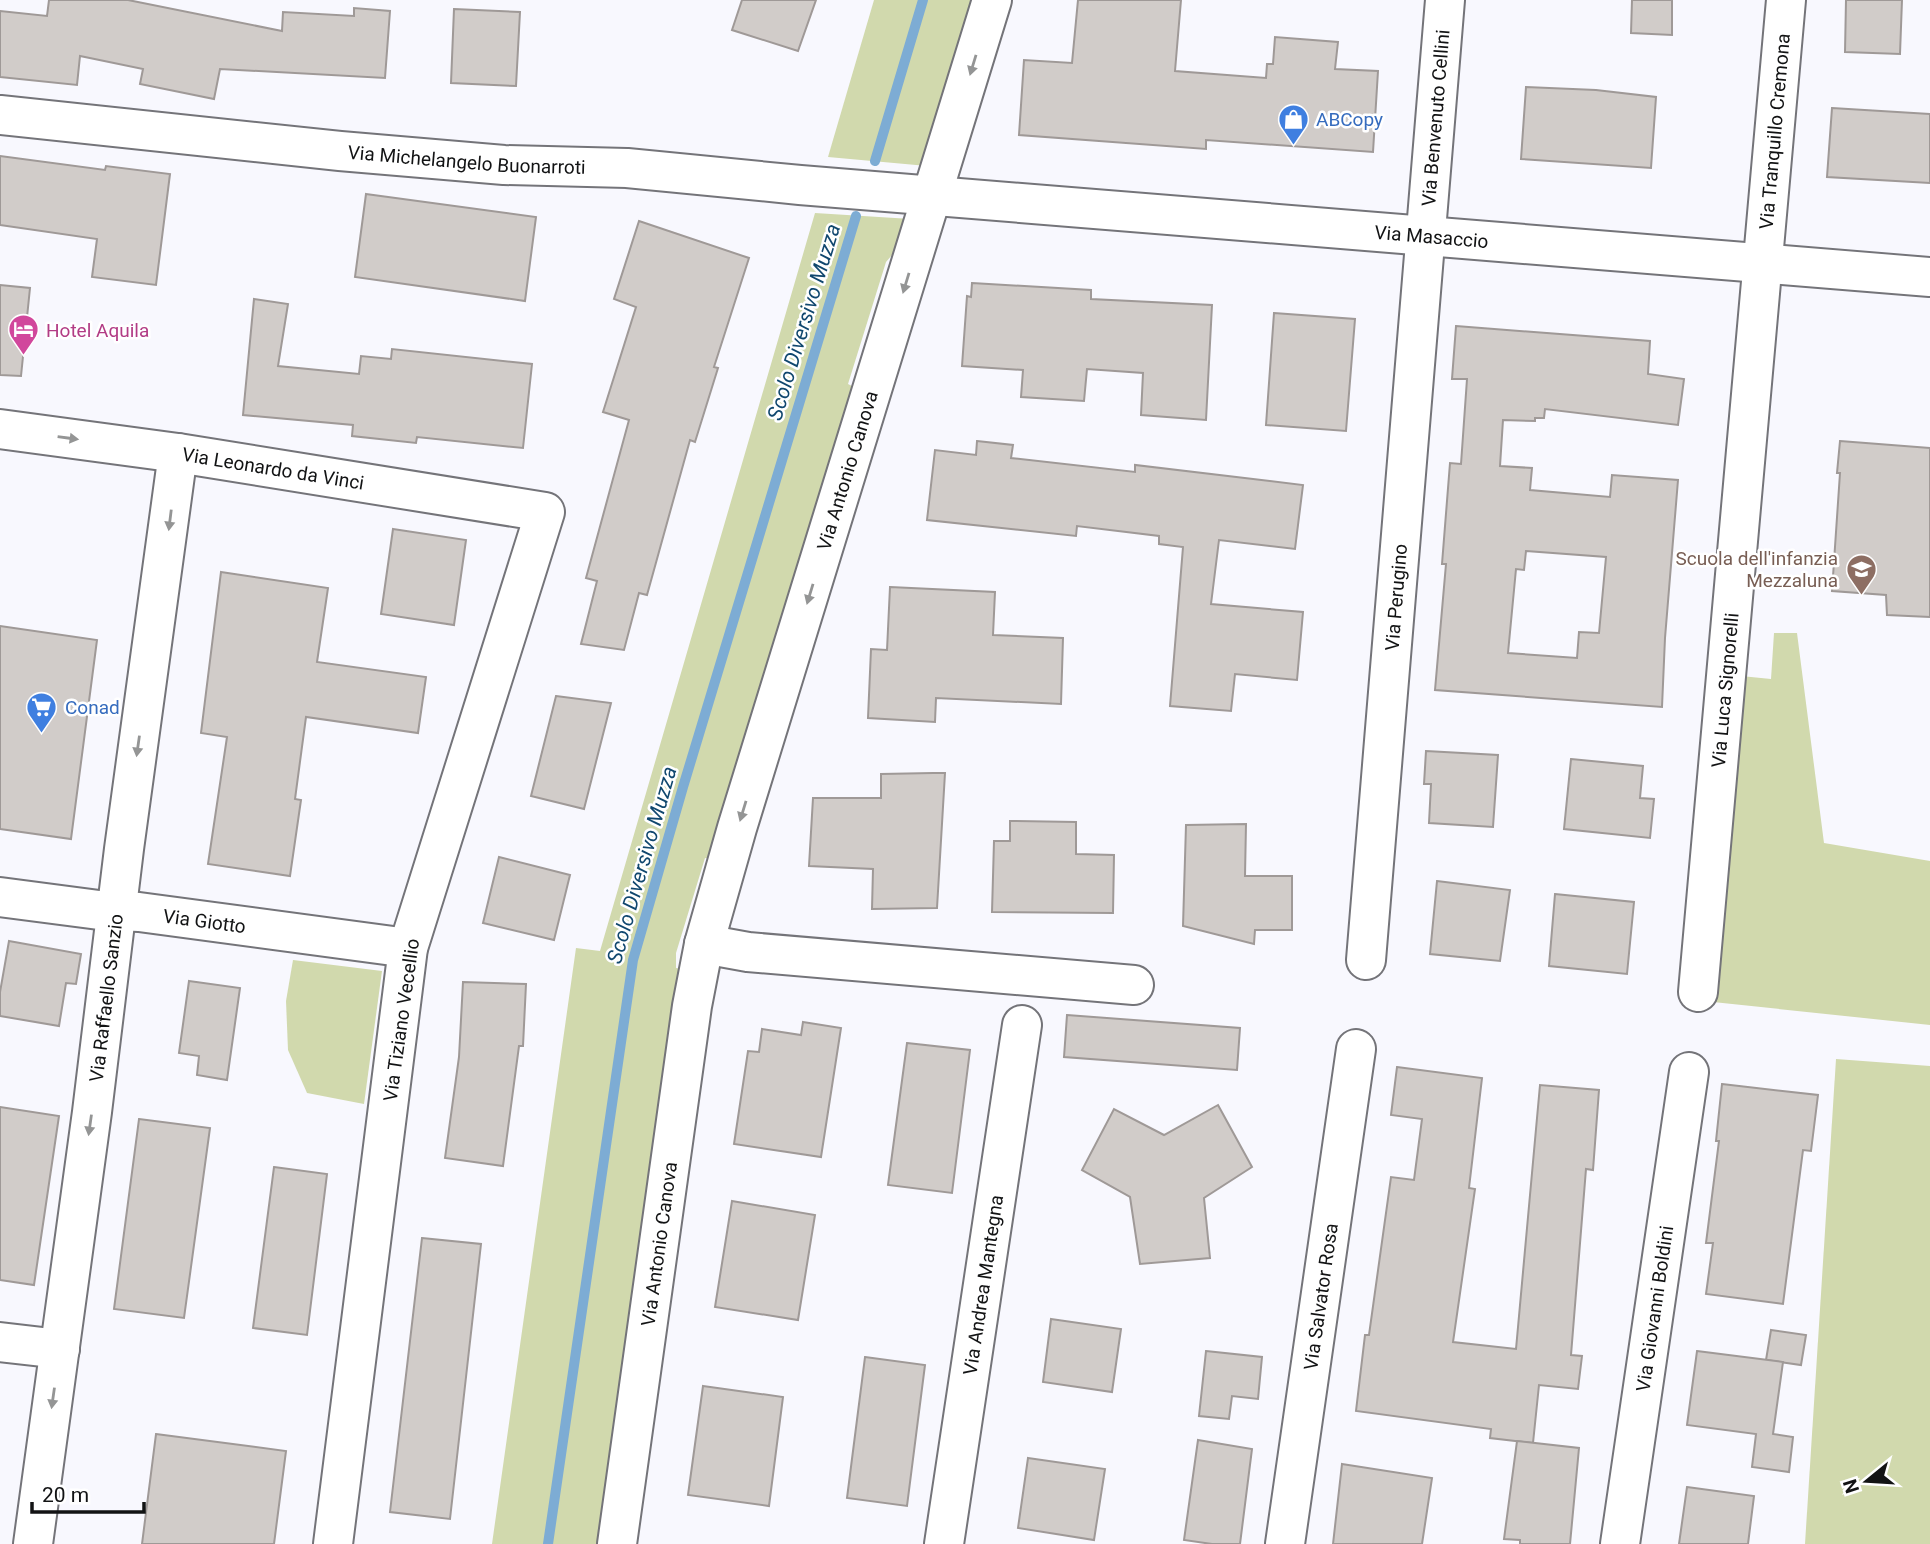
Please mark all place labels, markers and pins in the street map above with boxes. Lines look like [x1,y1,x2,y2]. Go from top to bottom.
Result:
shop icon: ABCopy [1276,102,1310,146]
place label: ABCopy [1316,108,1383,131]
hotel icon: Hotel Aquila [6,313,40,357]
place label: Hotel Aquila [46,319,149,342]
place label: Scuola dell'infanzia Mezzaluna [1676,547,1838,592]
school or university icon: Scuola dell'infanzia Mezzaluna [1844,552,1878,596]
supermarket icon: Conad [25,690,59,734]
place label: Conad [65,696,120,719]

